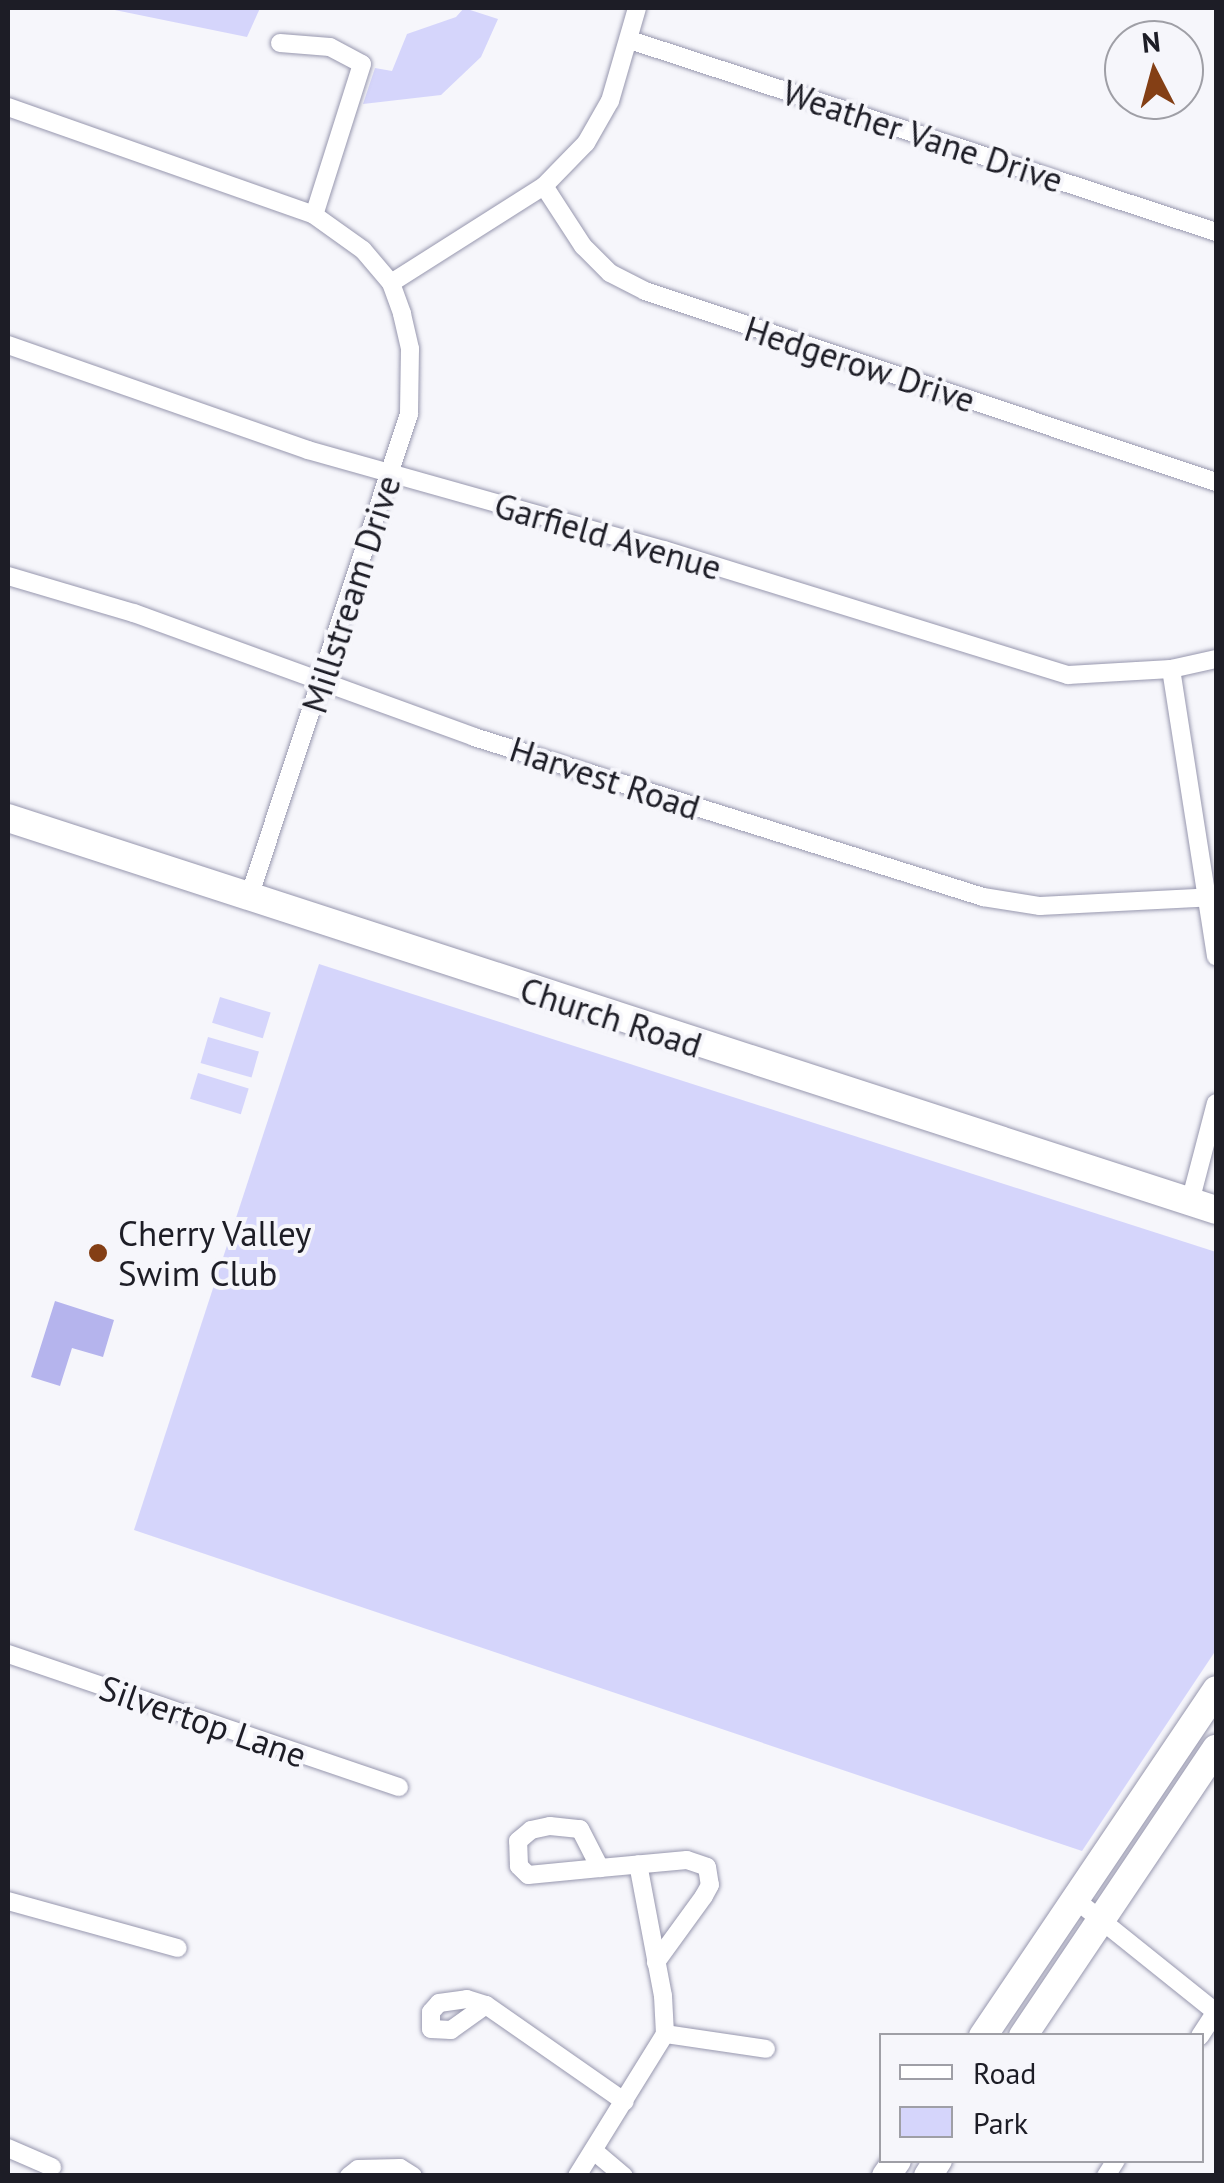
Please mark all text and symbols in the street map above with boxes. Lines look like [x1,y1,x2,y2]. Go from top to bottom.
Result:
north arrow [1104,20,1204,120]
text: N [1140,22,1162,61]
street label: Weather Vane Drive [777,71,1069,201]
street label: Hedgerow Drive [739,307,981,421]
street label: Millstream Drive [293,470,409,718]
street label: Garfield Avenue [489,483,727,589]
street label: Harvest Road [505,728,705,828]
street label: Church Road [515,968,707,1066]
place label: Cherry Valley Swim Club [118,1212,314,1294]
marker: Cherry Valley Swim Club [87,1242,109,1264]
street label: Silvertop Lane [94,1666,312,1776]
legend [879,2033,1204,2163]
text: Road [973,2053,1037,2092]
text: Park [973,2103,1028,2142]

